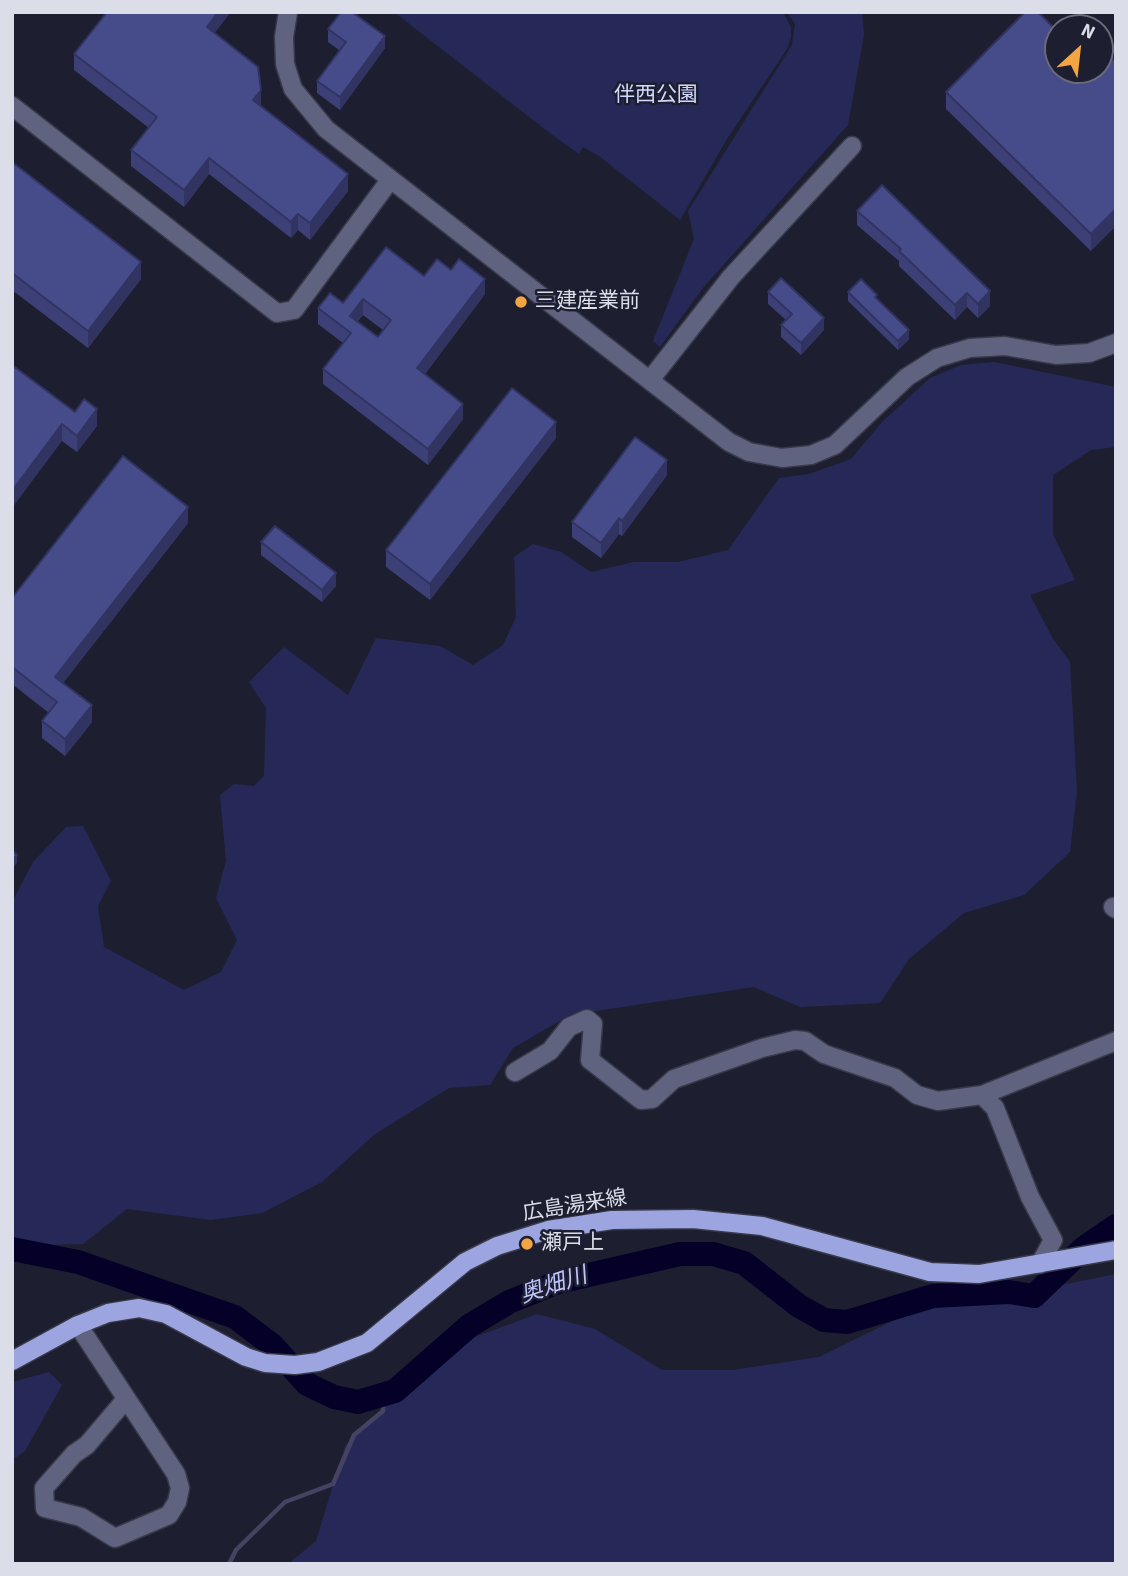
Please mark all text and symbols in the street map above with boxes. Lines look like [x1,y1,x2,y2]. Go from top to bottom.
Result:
north arrow [1044,14,1114,84]
text: N [1076,17,1100,47]
park label: 伴西公園 [614,83,698,109]
place label: 三建産業前 [535,289,640,315]
marker: 三建産業前 [513,294,529,310]
street label: 広島湯来線 [521,1186,629,1228]
place label: 瀬戸上 [541,1231,604,1257]
marker: 瀬戸上 [519,1236,535,1252]
water label: 奥畑川 [517,1263,591,1311]

